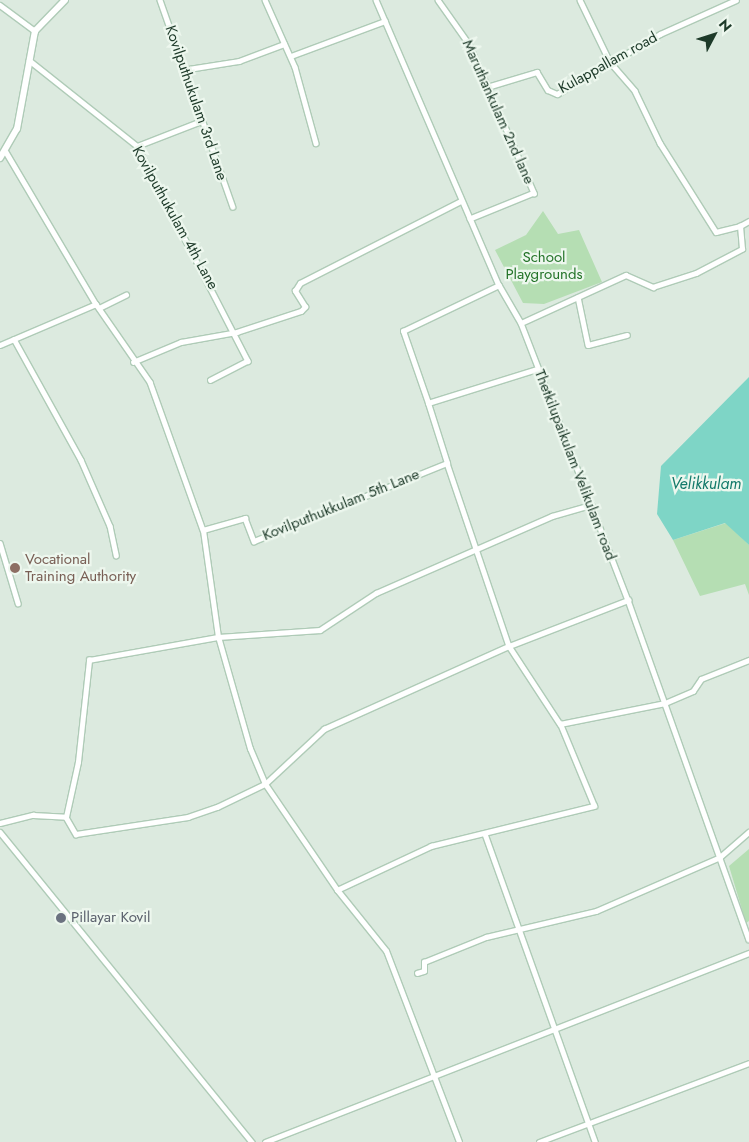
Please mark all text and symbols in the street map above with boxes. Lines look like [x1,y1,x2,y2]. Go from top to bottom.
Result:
north arrow [689,10,739,60]
text: N [714,15,737,36]
street label: Kovilputhukulam 3rd Lane [161,23,231,183]
street label: Kulappallam road [556,28,660,98]
street label: Maruthankulam 2nd lane [458,37,538,187]
street label: Kovilputhukulam 4th Lane [128,143,222,293]
park label: School Playgrounds [505,248,583,283]
street label: Thetkilupaikulam Velikulam road [530,367,620,563]
street label: Kovilputhukkulam 5th Lane [260,465,422,545]
water label: Velikkulam [671,474,741,494]
place label: Vocational Training Authority [25,550,136,585]
marker: Vocational Training Authority [9,562,21,574]
place label: Pillayar Kovil [71,909,151,927]
marker: Pillayar Kovil [55,912,67,924]

